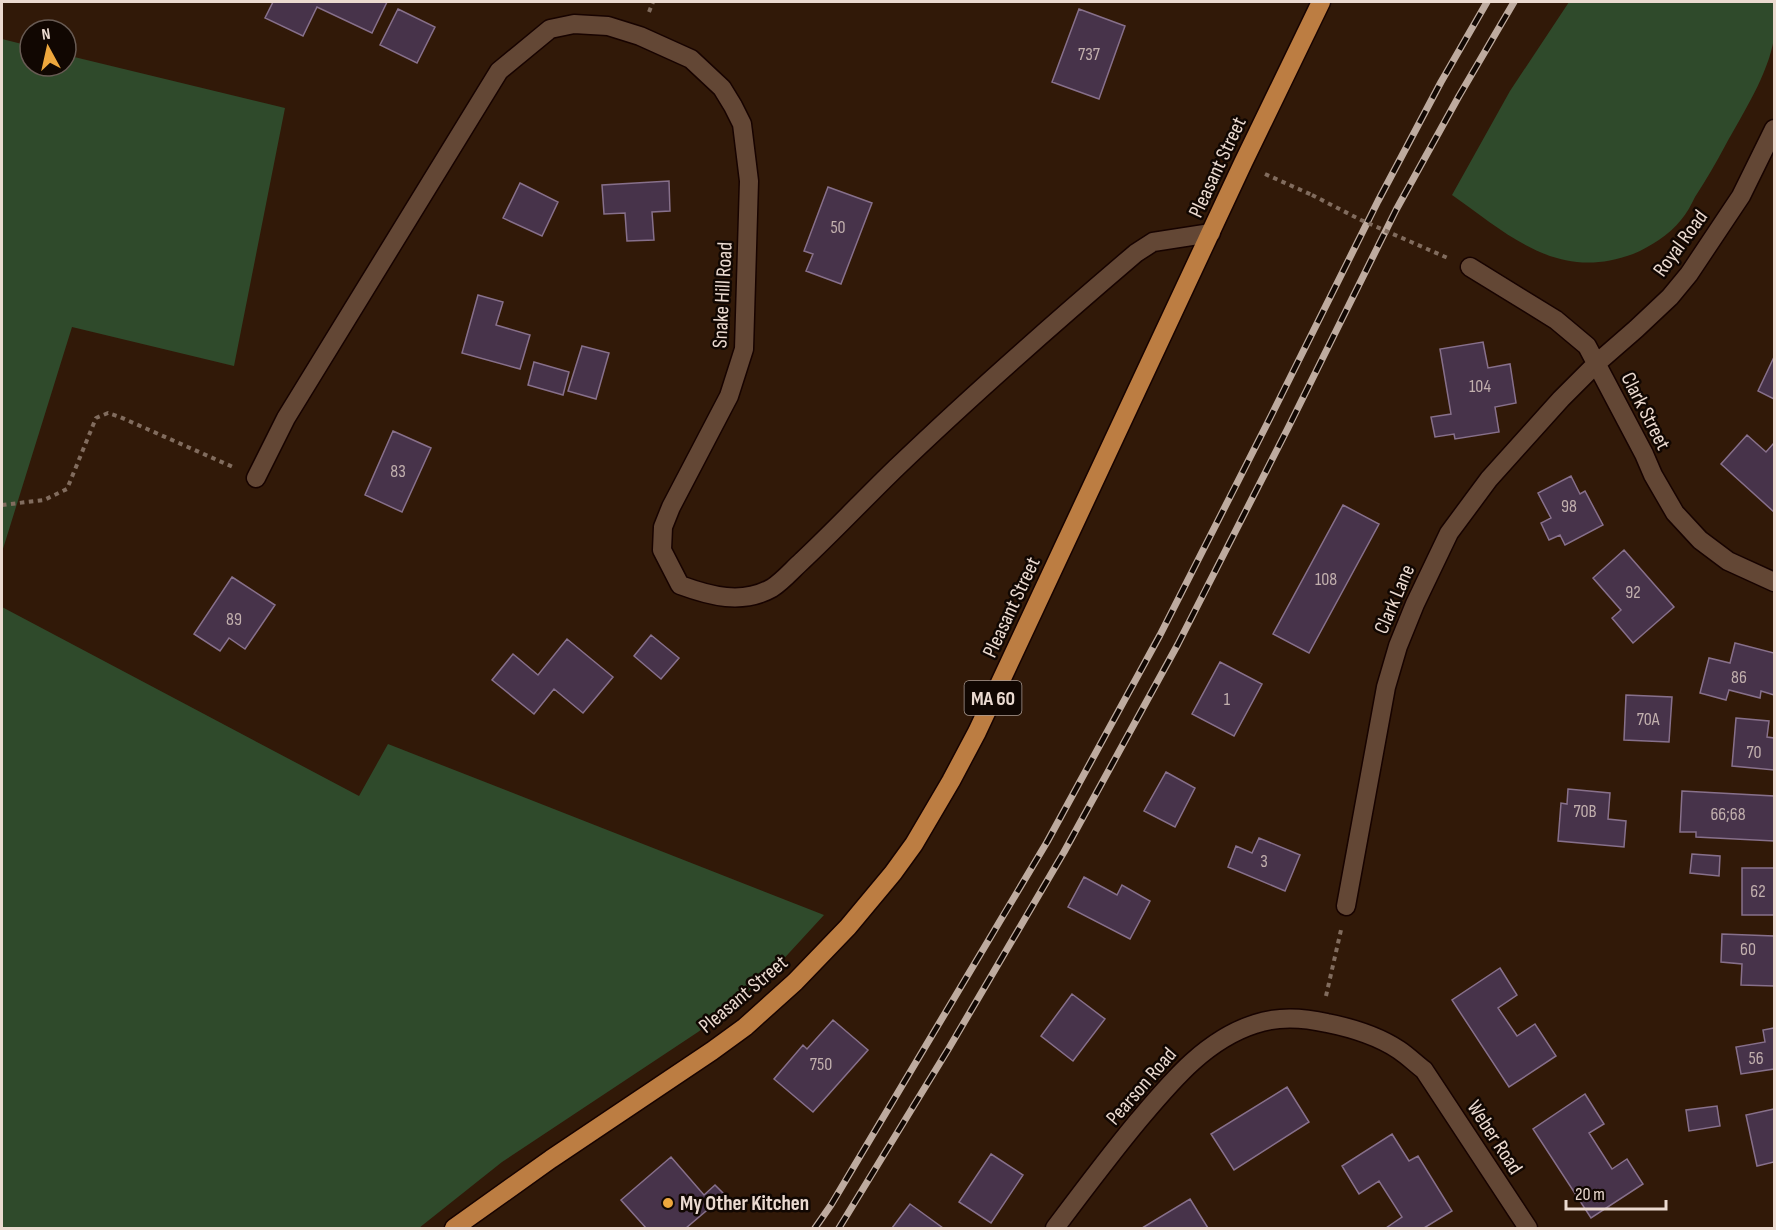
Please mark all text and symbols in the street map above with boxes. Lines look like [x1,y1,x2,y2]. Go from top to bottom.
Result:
north arrow [18,18,78,78]
text: N [41,25,52,45]
house number: 737 [1078,44,1101,65]
street label: Pleasant Street [1183,113,1252,221]
street label: Royal Road [1648,205,1713,281]
house number: 50 [830,217,846,238]
street label: Snake Hill Road [707,241,738,349]
street label: Clark Street [1615,368,1676,454]
house number: 104 [1469,376,1491,397]
house number: 83 [390,461,406,482]
house number: 98 [1561,496,1577,517]
street label: Pleasant Street [977,553,1046,661]
street label: Clark Lane [1369,561,1420,638]
house number: 108 [1315,569,1337,590]
house number: 92 [1625,582,1641,603]
house number: 89 [226,609,242,630]
house number: 86 [1731,667,1747,688]
road number: MA 60 [964,681,1022,715]
house number: 1 [1224,689,1231,710]
house number: 70A [1637,709,1660,730]
house number: 70 [1746,742,1762,763]
house number: 70B [1573,801,1597,822]
house number: 66;68 [1710,804,1746,825]
house number: 3 [1260,851,1268,872]
house number: 62 [1750,881,1766,902]
house number: 60 [1740,939,1756,960]
street label: Pleasant Street [694,950,793,1039]
street label: Pearson Road [1101,1042,1182,1130]
house number: 56 [1748,1048,1764,1069]
house number: 750 [810,1054,832,1075]
street label: Weber Road [1461,1096,1528,1179]
scale bar [1566,1173,1666,1211]
text: 20 m [1575,1184,1605,1205]
place label: My Other Kitchen [680,1191,809,1216]
marker: My Other Kitchen [661,1196,675,1210]

